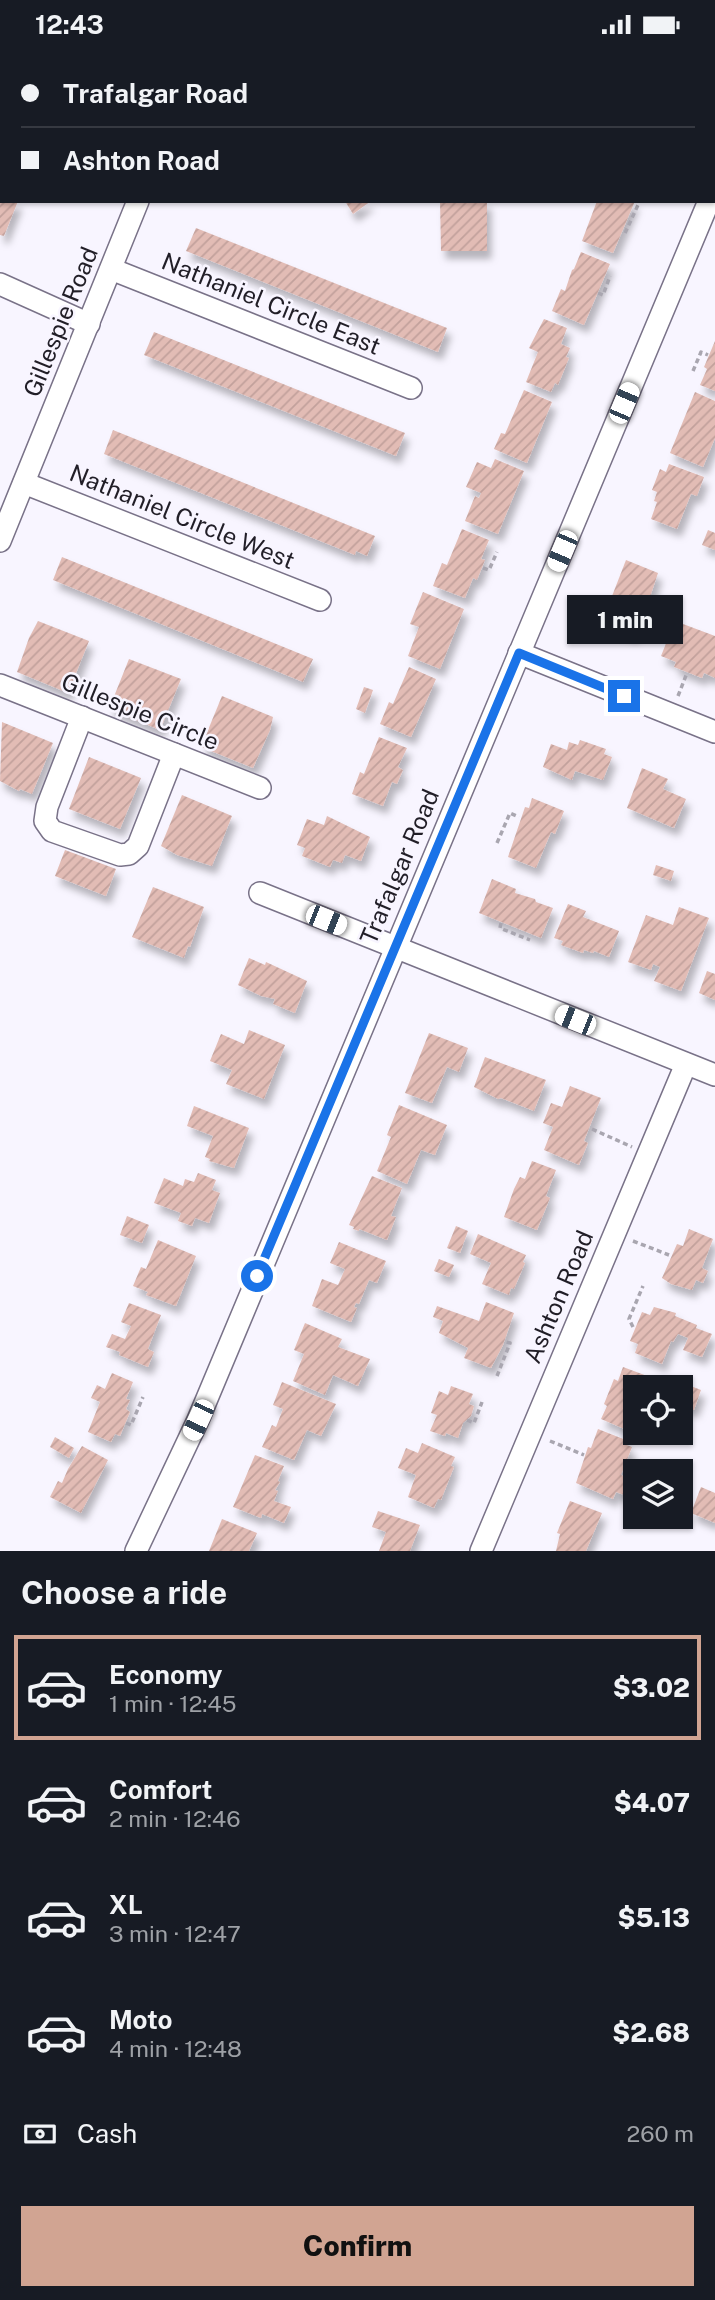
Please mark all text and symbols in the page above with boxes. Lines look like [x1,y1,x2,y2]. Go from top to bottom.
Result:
text: 12:43 [35,9,104,40]
text: Trafalgar Road [63,78,248,109]
text: Ashton Road [63,145,220,176]
street label: Gillespie Road [17,243,103,401]
street label: Nathaniel Circle East [158,246,385,360]
car [607,380,642,426]
street label: Nathaniel Circle West [66,458,299,574]
car [545,528,580,574]
callout: 1 min [566,595,682,643]
text: 1 min [597,606,653,633]
street label: Gillespie Circle [58,667,223,755]
route end [608,680,640,712]
street label: Trafalgar Road [354,785,444,948]
car [303,902,350,938]
car [552,1002,599,1038]
street label: Ashton Road [518,1226,599,1367]
route start [241,1260,273,1292]
map controls [623,1375,693,1529]
button: locate [623,1375,693,1445]
car [180,1397,217,1443]
button: layers [623,1459,693,1529]
text: Choose a ride [21,1574,227,1611]
icon: car [25,1656,88,1719]
text: Economy [109,1659,222,1690]
text: $3.02 [613,1672,690,1703]
text: 1 min · 12:45 [109,1690,236,1717]
icon: car [25,1771,88,1834]
text: Comfort [109,1774,212,1805]
text: $4.07 [614,1787,690,1818]
text: 2 min · 12:46 [109,1805,241,1832]
icon: car [25,1886,88,1949]
text: XL [109,1889,143,1920]
text: $5.13 [617,1902,690,1933]
text: 3 min · 12:47 [109,1920,241,1947]
icon: car [25,2001,88,2064]
text: Moto [109,2004,172,2035]
text: $2.68 [612,2017,690,2048]
text: 4 min · 12:48 [109,2035,242,2062]
icon: cash [21,2115,59,2153]
text: Cash [77,2118,137,2149]
text: 260 m [627,2120,694,2147]
button: Confirm [21,2206,694,2286]

